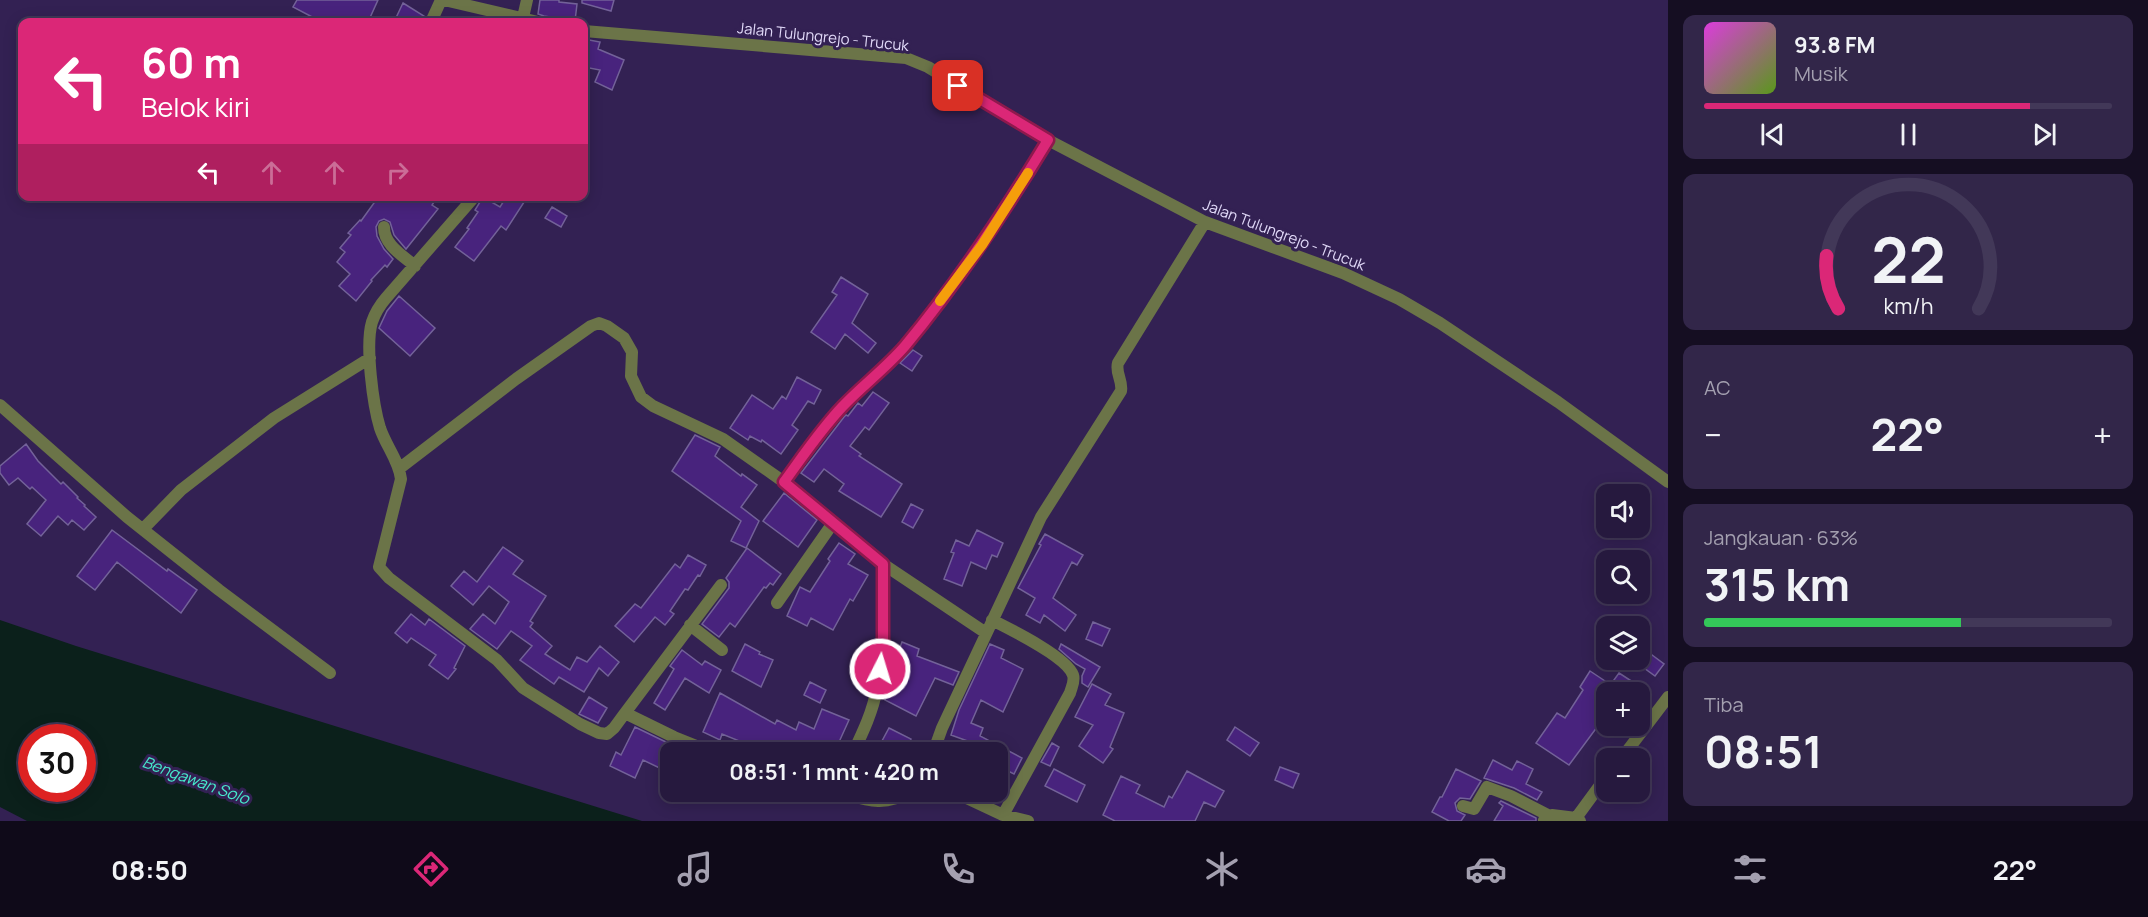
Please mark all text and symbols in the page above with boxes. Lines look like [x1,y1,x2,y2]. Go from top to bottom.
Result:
street label: Jalan Tulungrejo - Trucuk [736,17,910,56]
text: 93.8 FM [1794,30,1875,60]
text: 60 m [141,33,241,91]
icon: left [42,42,120,120]
pin [932,60,983,111]
text: Musik [1794,60,1848,87]
icon: arrive [941,69,974,102]
text: Belok kiri [141,88,250,125]
icon: previous [1756,118,1789,151]
icon: pause [1892,118,1925,151]
icon: next [2028,118,2061,151]
icon: left [192,156,225,189]
icon: ahead [255,156,288,189]
icon: ahead [318,156,351,189]
icon: right [381,156,414,189]
street label: Jalan Tulungrejo - Trucuk [1200,194,1369,275]
text: 22 [1871,216,1945,302]
text: km/h [1883,291,1933,320]
text: AC [1704,374,1731,401]
text: 22° [1870,403,1944,465]
text: − [1704,412,1722,457]
text: + [2093,412,2112,457]
map controls [1596,484,1650,802]
button: sound [1596,484,1650,538]
text: Jangkauan · 63% [1704,524,1858,551]
button: search [1596,550,1650,604]
text: 315 km [1704,553,1850,615]
button: layers [1596,616,1650,670]
position arrow [848,637,912,701]
button: + [1596,682,1650,736]
text: Tiba [1704,691,1744,718]
text: 08:51 [1704,720,1823,782]
speed limit sign: 30 [18,724,96,802]
button: − [1596,748,1650,802]
water label: Bengawan Solo [139,750,254,810]
text: 08:51 · 1 mnt · 420 m [729,757,939,787]
icon: directions [410,848,452,890]
icon: music [674,848,716,890]
icon: phone [937,848,979,890]
icon: climate [1201,848,1243,890]
icon: car [1465,848,1507,890]
icon: filters [1729,848,1771,890]
text: 08:50 [111,851,188,888]
text: 22° [1993,851,2037,888]

